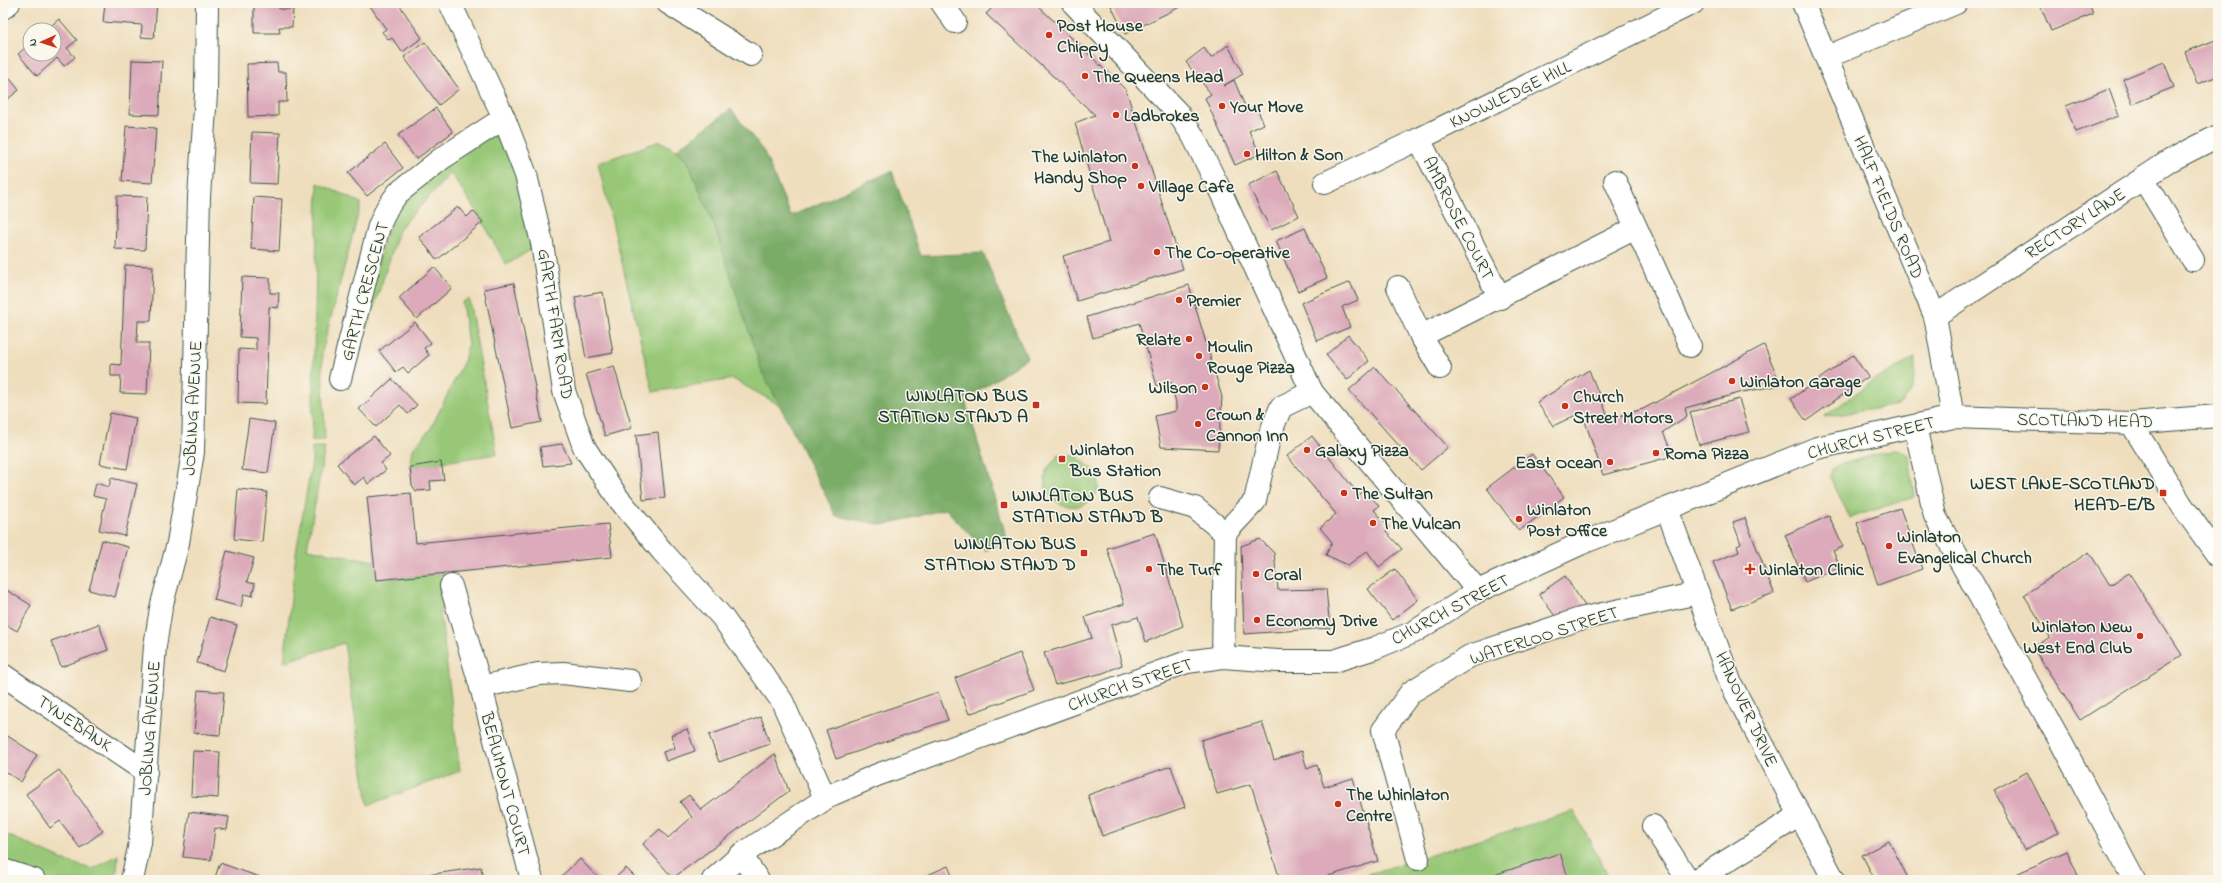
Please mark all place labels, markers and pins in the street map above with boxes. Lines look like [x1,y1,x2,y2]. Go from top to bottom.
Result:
place label: Post House Chippy [1057,14,1144,62]
marker: Post House Chippy [1044,30,1054,40]
place label: The Queens Head [1093,65,1224,91]
marker: The Queens Head [1080,71,1090,81]
place label: Your Move [1229,95,1304,121]
marker: Your Move [1217,101,1227,111]
place label: Ladbrokes [1124,104,1200,130]
marker: Ladbrokes [1111,110,1121,120]
place label: Hilton & Son [1255,143,1343,169]
place label: The Winlaton Handy Shop [1032,145,1127,193]
marker: Hilton & Son [1242,149,1252,159]
marker: The Winlaton Handy Shop [1130,161,1140,171]
place label: Village Cafe [1148,175,1235,202]
marker: Village Cafe [1136,181,1146,191]
place label: The Co-operative [1165,241,1291,267]
marker: The Co-operative [1152,247,1162,257]
place label: Premier [1187,289,1241,315]
marker: Premier [1174,295,1184,305]
place label: Relate [1136,328,1182,354]
marker: Relate [1184,334,1194,344]
place label: Moulin Rouge Pizza [1207,335,1295,383]
marker: Moulin Rouge Pizza [1194,351,1204,361]
place label: Winlaton Garage [1740,370,1862,397]
place label: Wilson [1148,376,1197,402]
marker: Winlaton Garage [1727,376,1737,386]
marker: Wilson [1200,382,1210,392]
place label: WINLATON BUS STATION STAND A [878,384,1028,431]
place label: Church Street Motors [1573,385,1673,432]
marker: WINLATON BUS STATION STAND A [1031,400,1041,410]
marker: Church Street Motors [1560,401,1570,411]
place label: Crown & Cannon Inn [1206,403,1288,450]
marker: Crown & Cannon Inn [1193,419,1203,429]
place label: Winlaton Bus Station [1069,438,1161,485]
place label: Galaxy Pizza [1315,439,1409,466]
place label: Roma Pizza [1664,442,1749,468]
marker: Galaxy Pizza [1302,445,1312,455]
marker: Roma Pizza [1651,448,1661,458]
place label: East Ocean [1515,451,1602,477]
marker: Winlaton Bus Station [1057,454,1067,464]
marker: East Ocean [1605,457,1615,467]
place label: WEST LANE-SCOTLAND HEAD-E/B [1970,472,2155,519]
place label: The Sultan [1352,482,1433,508]
place label: WINLATON BUS STATION STAND B [1012,484,1163,531]
marker: The Sultan [1339,488,1349,498]
marker: WEST LANE-SCOTLAND HEAD-E/B [2158,488,2168,498]
place label: Winlaton Post Office [1527,498,1608,545]
marker: WINLATON BUS STATION STAND B [999,500,1009,510]
place label: The Vulcan [1381,512,1461,538]
marker: Winlaton Post Office [1514,514,1524,524]
marker: The Vulcan [1368,518,1378,528]
place label: Winlaton Evangelical Church [1897,525,2032,573]
place label: WINLATON BUS STATION STAND D [924,532,1076,579]
marker: Winlaton Evangelical Church [1884,541,1894,551]
marker: WINLATON BUS STATION STAND D [1079,548,1089,558]
place label: The Turf [1157,558,1222,584]
place label: Winlaton Clinic [1759,558,1865,584]
place label: Coral [1264,563,1302,589]
marker: Winlaton Clinic [1744,563,1756,575]
marker: The Turf [1144,564,1154,574]
marker: Coral [1251,569,1261,579]
place label: Economy Drive [1265,609,1378,636]
marker: Economy Drive [1252,615,1262,625]
place label: Winlaton New West End Club [2023,615,2132,662]
marker: Winlaton New West End Club [2135,631,2145,641]
place label: The Whinlaton Centre [1346,783,1449,830]
marker: The Whinlaton Centre [1333,799,1343,809]

